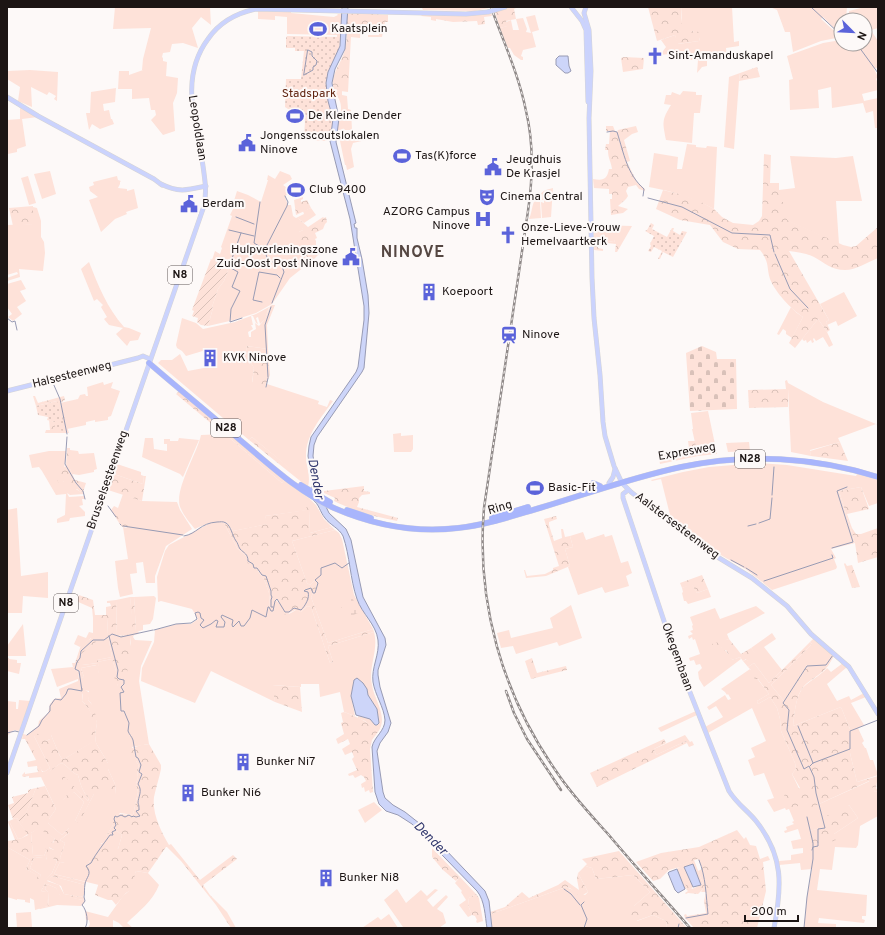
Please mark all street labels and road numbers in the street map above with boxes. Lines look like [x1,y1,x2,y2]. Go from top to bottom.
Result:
street label: Leopoldlaan [184,94,210,162]
road number: N8 [168,266,192,284]
street label: Halsesteenweg [31,357,113,393]
road number: N28 [211,419,241,437]
street label: Brusselsesteenweg [84,428,132,532]
street label: Expresweg [657,439,717,465]
road number: N28 [735,450,765,468]
street label: Aalstersesteenweg [631,489,723,563]
street label: Ring [486,497,514,519]
road number: N8 [54,594,78,612]
street label: Okegembaan [657,621,697,693]

